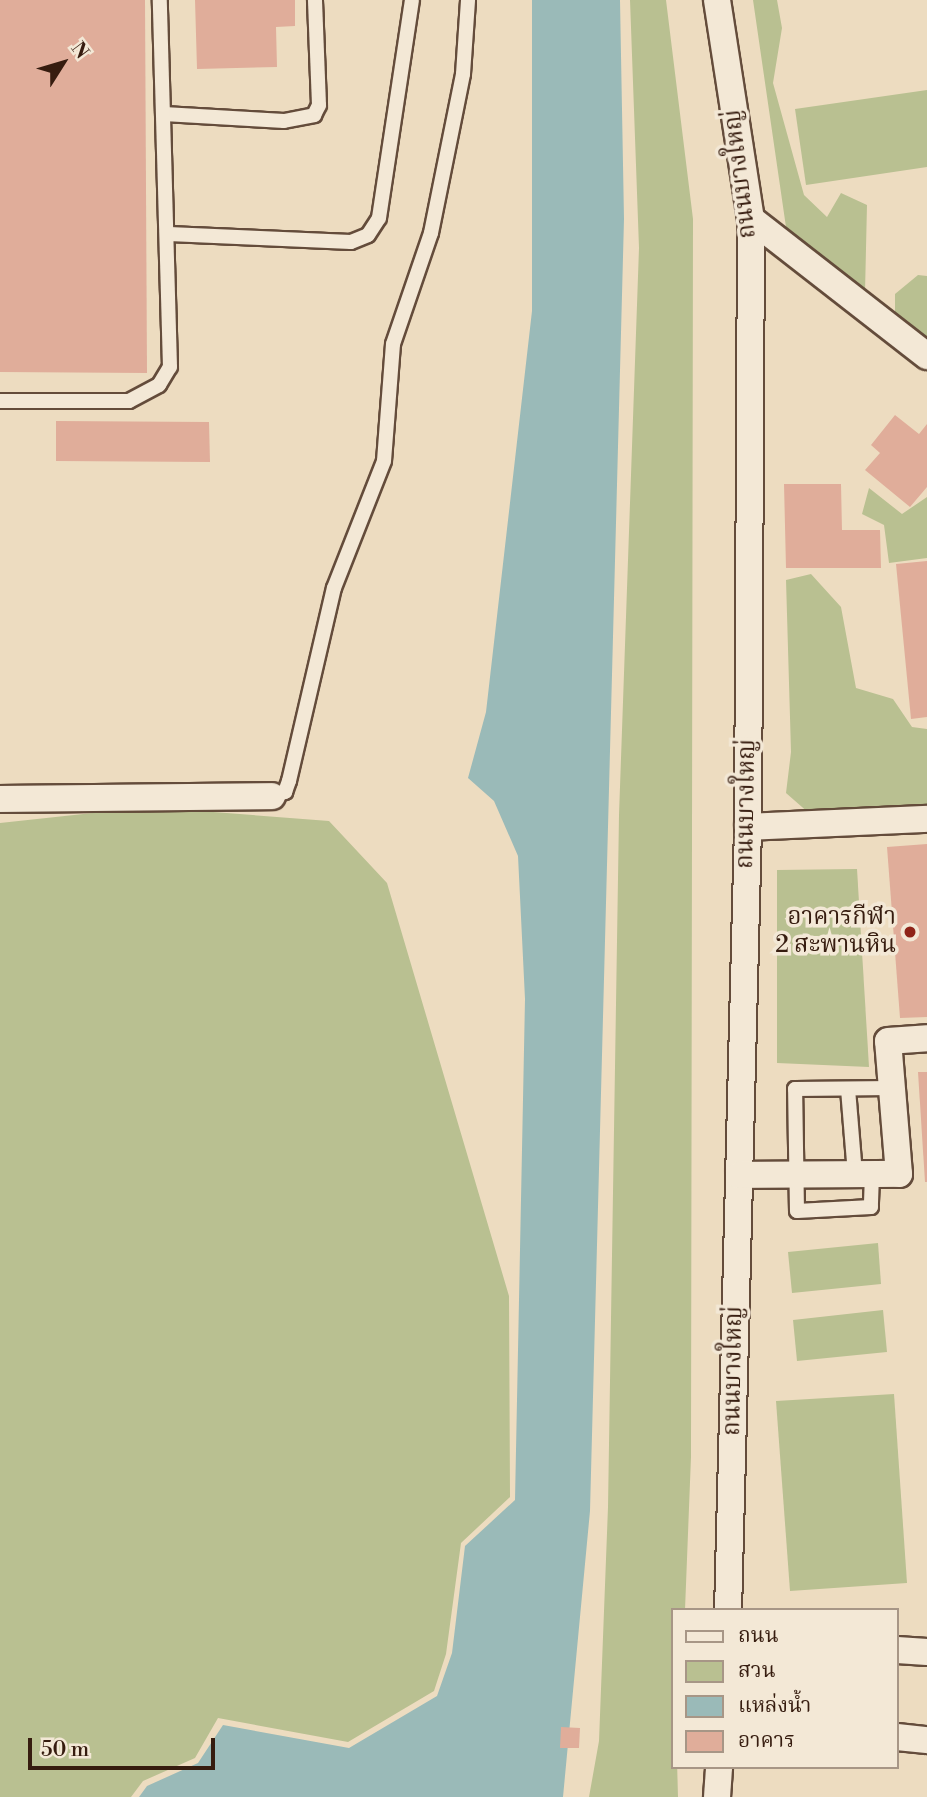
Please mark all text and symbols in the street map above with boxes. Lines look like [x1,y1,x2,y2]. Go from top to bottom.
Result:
north arrow [28,28,98,98]
text: N [66,37,94,64]
street label: ถนนบางใหญ่ [719,108,763,240]
street label: ถนนบางใหญ่ [731,739,763,869]
place label: อาคารกีฬา 2 สะพานหิน [775,904,896,960]
marker: อาคารกีฬา 2 สะพานหิน [902,924,918,940]
street label: ถนนบางใหญ่ [718,1306,750,1436]
legend [671,1608,899,1769]
text: ถนน [738,1623,779,1649]
text: สวน [738,1658,776,1684]
text: แหล่งน้ำ [738,1693,811,1719]
scale bar [32,1724,219,1768]
text: อาคาร [738,1728,795,1754]
text: 50 m [41,1737,89,1763]

